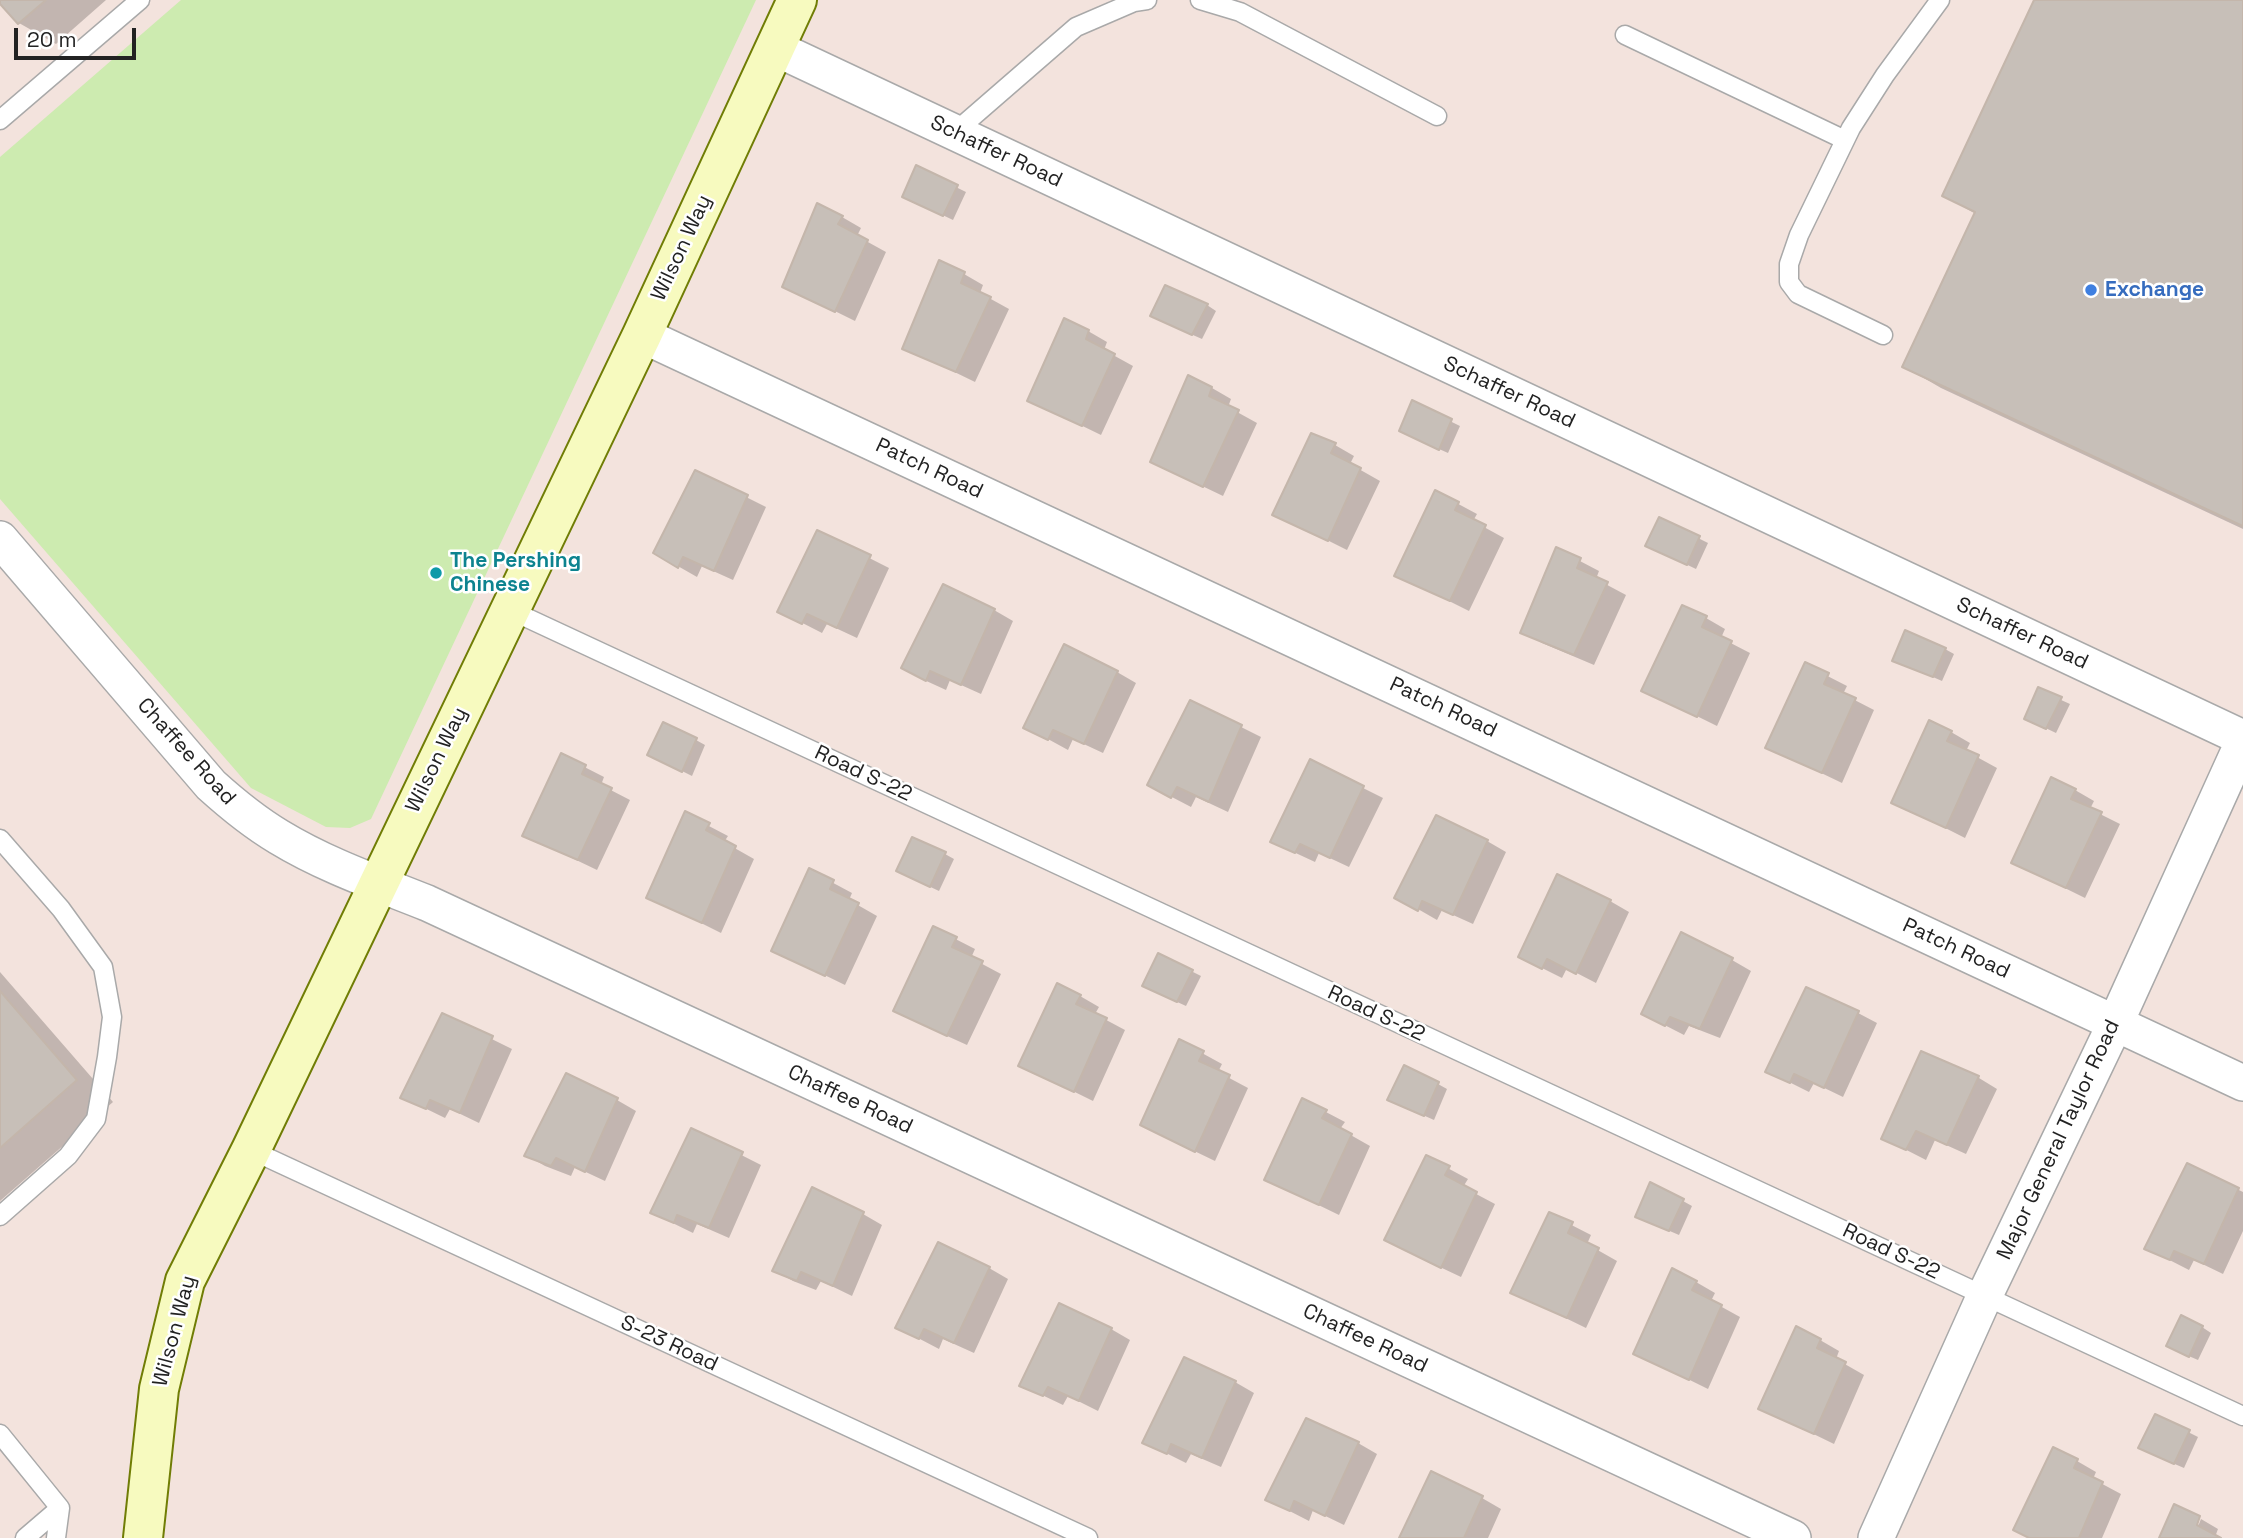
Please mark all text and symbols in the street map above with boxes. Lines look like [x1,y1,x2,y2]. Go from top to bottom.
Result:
scale bar [18,14,140,58]
text: 20 m [27,26,77,53]
street label: Schaffer Road [926,110,1066,194]
street label: Wilson Way [647,191,717,305]
place label: Exchange [2105,277,2204,303]
marker: Exchange [2083,282,2099,298]
street label: Schaffer Road [1439,351,1579,435]
street label: Patch Road [871,433,987,505]
place label: The Pershing Chinese [450,548,581,598]
marker: The Pershing Chinese [428,565,444,581]
street label: Schaffer Road [1952,592,2092,676]
street label: Patch Road [1385,672,1501,744]
street label: Chaffee Road [131,693,241,811]
street label: Wilson Way [401,703,473,817]
street label: Road S-22 [810,740,916,808]
street label: Patch Road [1898,913,2014,985]
street label: Road S-22 [1323,980,1429,1048]
street label: Major General Taylor Road [1992,1016,2126,1264]
street label: Chaffee Road [783,1060,917,1140]
street label: Road S-22 [1838,1218,1944,1286]
street label: Wilson Way [148,1273,202,1389]
street label: Chaffee Road [1298,1299,1432,1379]
street label: S-23 Road [616,1310,722,1378]

